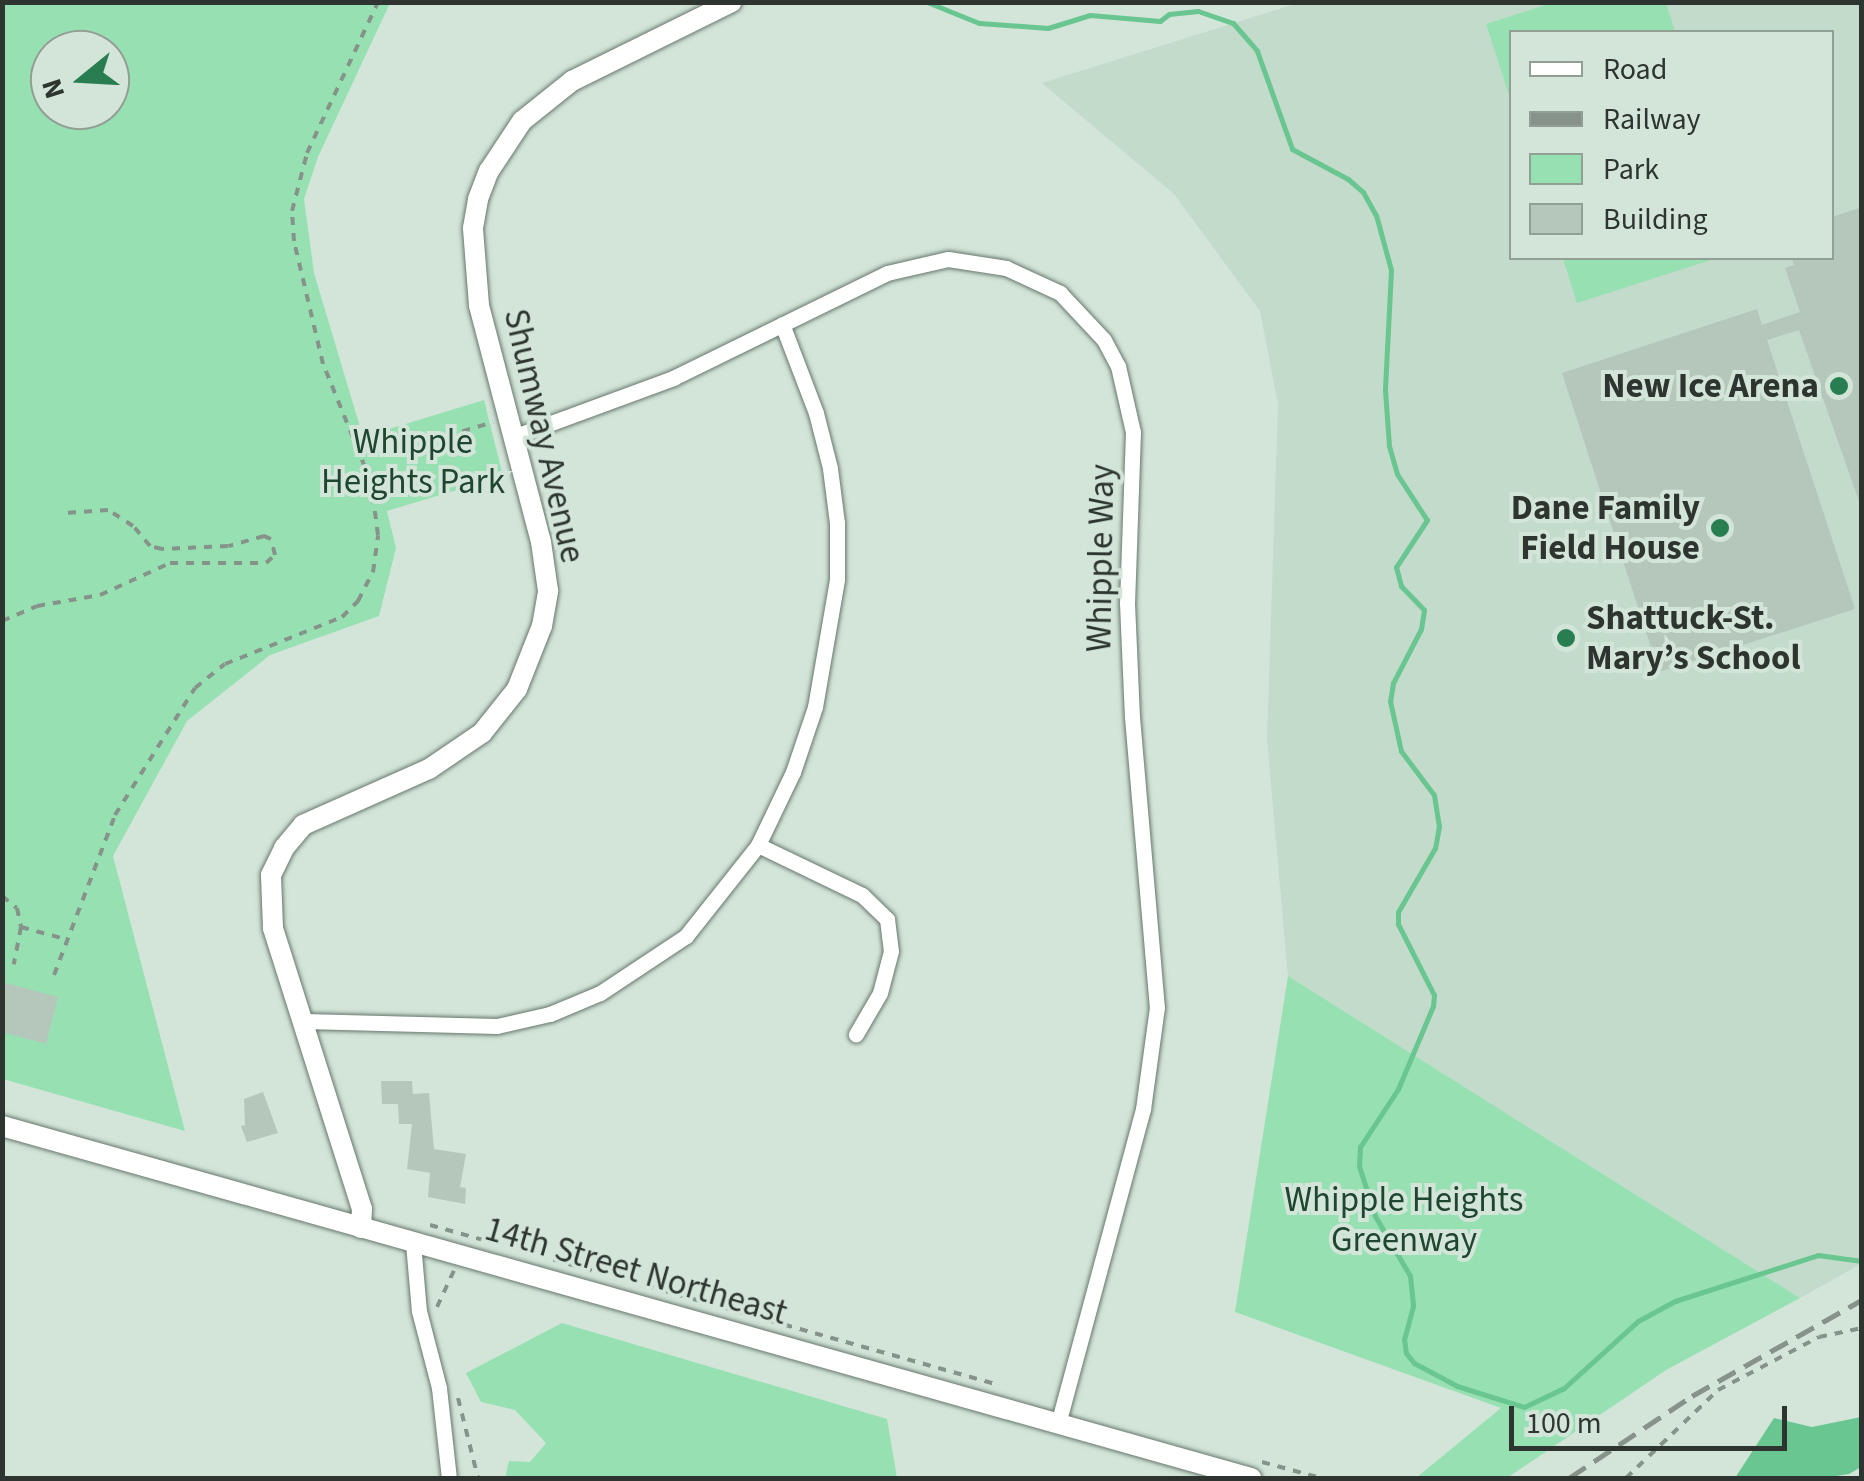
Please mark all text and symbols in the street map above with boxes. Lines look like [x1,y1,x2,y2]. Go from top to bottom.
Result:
north arrow [30,30,130,130]
legend [1509,30,1834,260]
text: Road [1603,48,1667,91]
text: N [31,74,75,104]
text: Railway [1603,98,1701,141]
text: Park [1603,148,1659,191]
text: Building [1603,198,1708,241]
street label: Shumway Avenue [494,305,594,567]
place label: New Ice Arena [1602,365,1819,407]
marker: New Ice Arena [1828,375,1850,397]
park label: Whipple Heights Park [321,421,505,503]
street label: Whipple Way [1078,464,1124,652]
place label: Dane Family Field House [1511,487,1700,569]
marker: Dane Family Field House [1709,517,1731,539]
place label: Shattuck-St. Mary’s School [1586,597,1800,679]
marker: Shattuck-St. Mary’s School [1555,627,1577,649]
park label: Whipple Heights Greenway [1285,1179,1523,1261]
street label: 14th Street Northeast [480,1208,792,1334]
scale bar [1514,1386,1792,1448]
text: 100 m [1526,1402,1602,1445]

